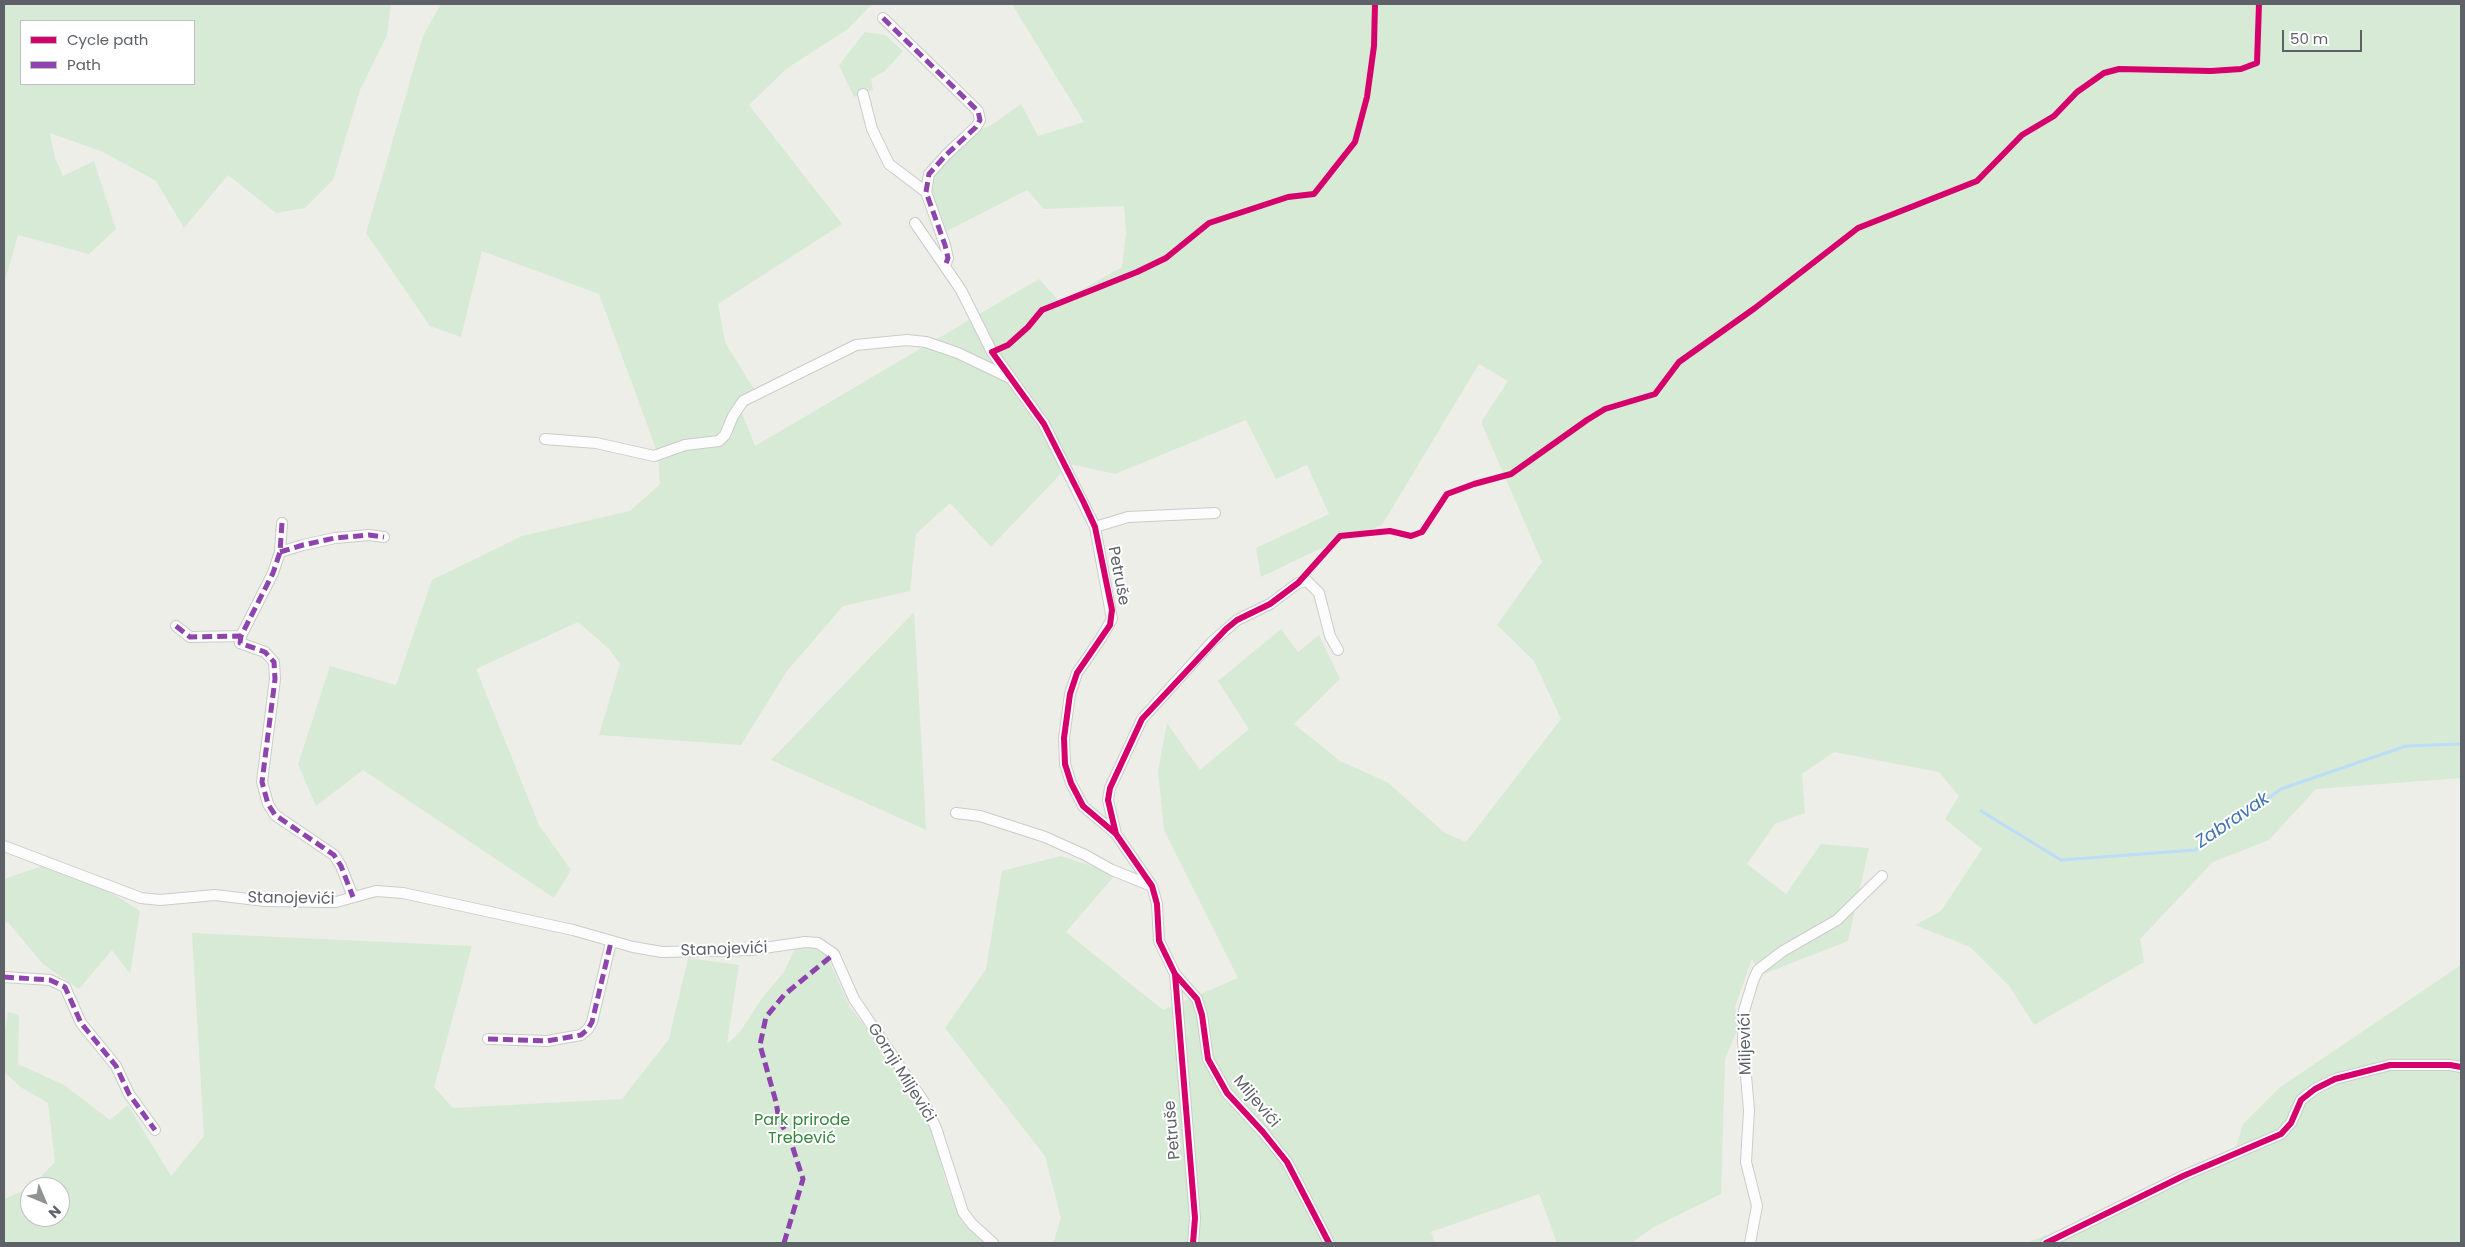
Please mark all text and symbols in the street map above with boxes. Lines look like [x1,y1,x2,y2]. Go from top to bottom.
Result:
legend [20,20,195,85]
scale bar [2285,20,2365,52]
text: 50 m [2290,28,2328,49]
text: Cycle path [67,29,148,50]
text: Path [67,54,101,75]
street label: Petruše [1103,545,1133,607]
water label: Zabravak [2192,788,2274,854]
street label: Stanojevići [247,889,335,909]
street label: Stanojevići [680,939,768,961]
street label: Miljevići [1736,1013,1756,1075]
street label: Gornji Miljevići [863,1020,939,1126]
street label: Miljevići [1229,1072,1283,1132]
street label: Petruše [1161,1100,1185,1160]
park label: Park prirode Trebević [754,1111,850,1149]
north arrow [20,1177,70,1227]
text: N [44,1201,66,1223]

